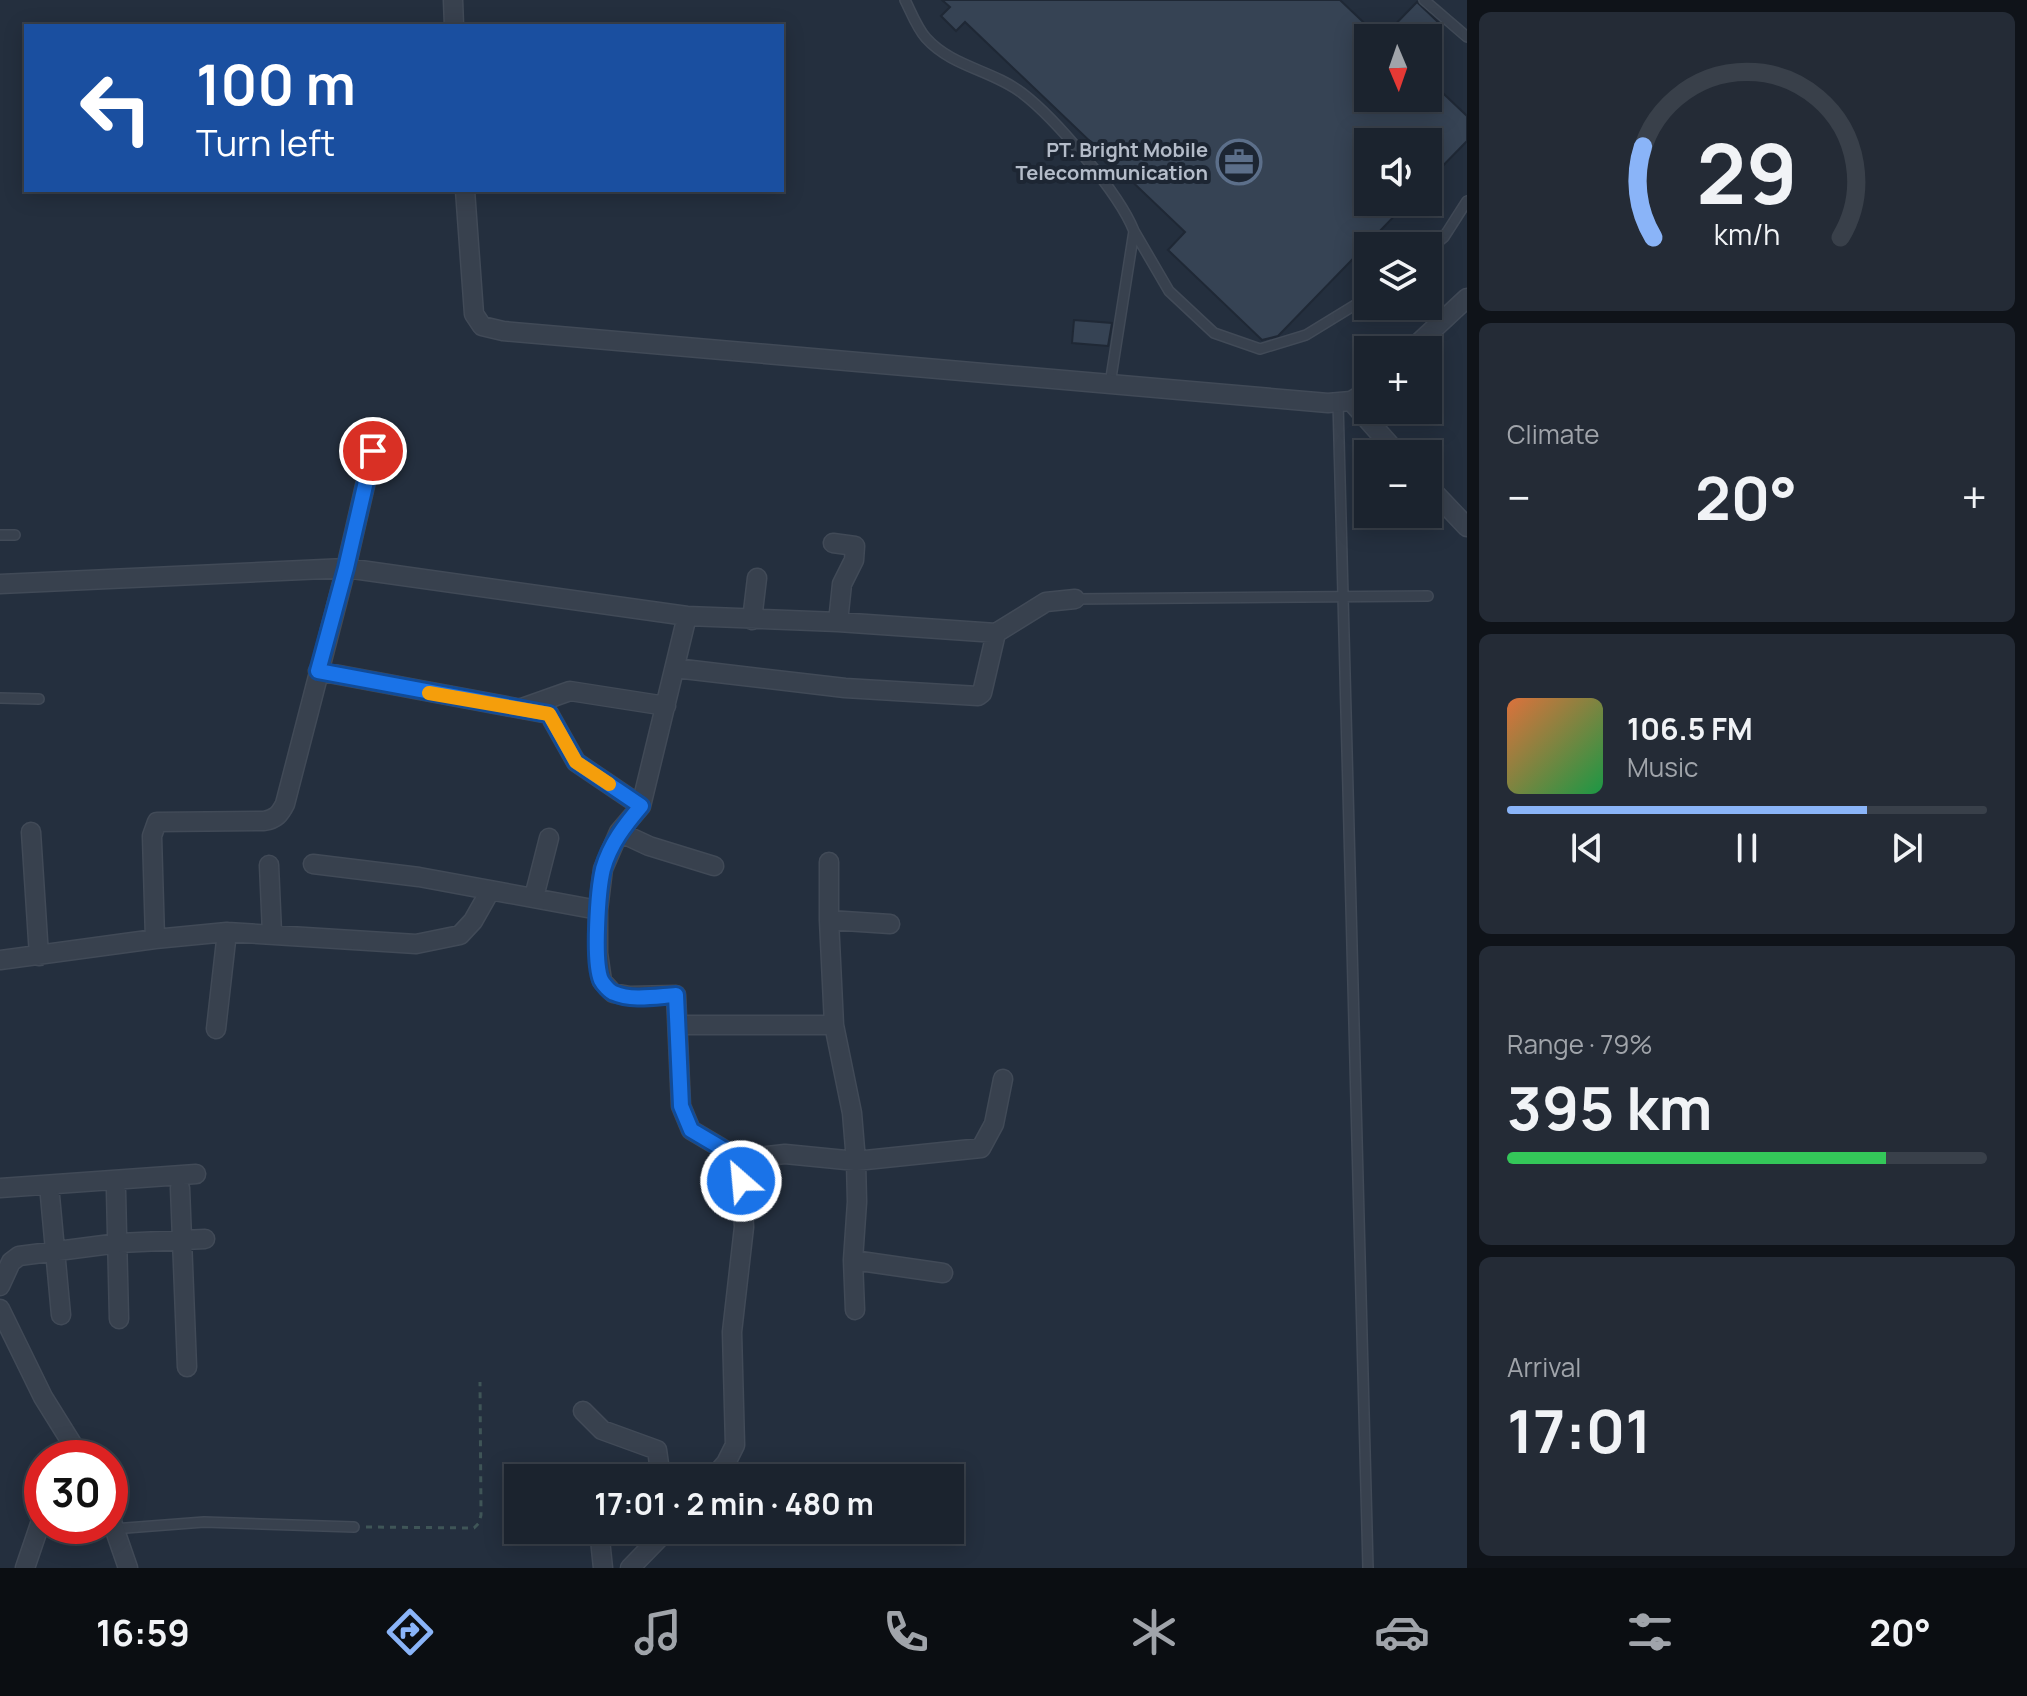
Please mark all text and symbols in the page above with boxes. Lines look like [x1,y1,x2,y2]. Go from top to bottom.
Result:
north arrow [1354,24,1442,112]
map controls [1354,24,1442,528]
text: 100 m [196,45,356,122]
icon: left [64,56,168,160]
text: 29 [1696,114,1798,228]
text: Turn left [196,118,335,167]
button: sound [1354,128,1442,216]
place label: PT. Bright Mobile Telecommunication [1016,136,1208,186]
office icon: PT. Bright Mobile Telecommunication [1215,138,1263,186]
text: km/h [1714,215,1780,254]
button: layers [1354,232,1442,320]
button: + [1354,336,1442,424]
text: Climate [1507,416,1599,452]
pin [339,417,407,485]
icon: arrive [351,429,395,473]
button: − [1354,440,1442,528]
text: 20° [1695,456,1797,538]
text: − [1507,467,1531,527]
text: + [1962,467,1987,527]
text: 106.5 FM [1627,708,1753,749]
text: Music [1627,749,1698,785]
icon: previous [1565,826,1609,870]
icon: pause [1725,826,1769,870]
icon: next [1885,826,1929,870]
text: Range · 79% [1507,1026,1653,1062]
text: 395 km [1507,1066,1713,1148]
position arrow [699,1139,783,1223]
text: Arrival [1507,1349,1581,1385]
text: 17:01 [1507,1389,1652,1471]
speed limit sign: 30 [24,1440,128,1544]
text: 17:01 · 2 min · 480 m [594,1483,874,1524]
icon: directions [382,1604,438,1660]
icon: music [630,1604,686,1660]
icon: phone [878,1604,934,1660]
icon: climate [1126,1604,1182,1660]
icon: car [1374,1604,1430,1660]
icon: filters [1622,1604,1678,1660]
text: 16:59 [96,1608,190,1657]
text: 20° [1870,1608,1931,1657]

